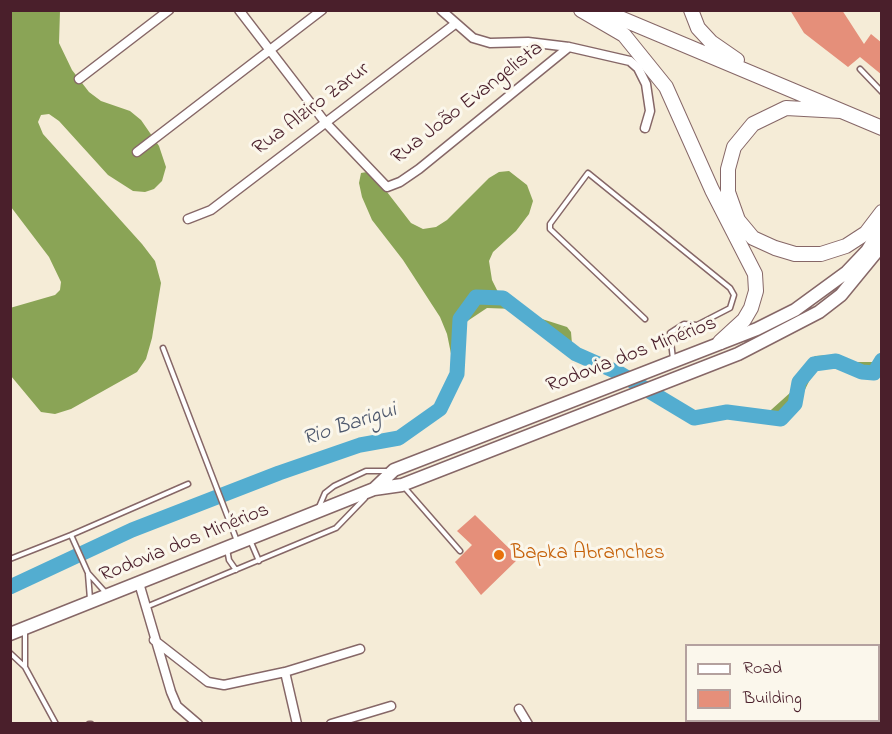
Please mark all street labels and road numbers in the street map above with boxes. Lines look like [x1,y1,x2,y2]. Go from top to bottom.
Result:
street label: Rua João Evangelista [387,37,549,171]
street label: Rua Alziro Zarur [248,58,376,162]
street label: Rodovia dos Minérios [543,312,721,400]
street label: Rodovia dos Minérios [97,498,273,590]

